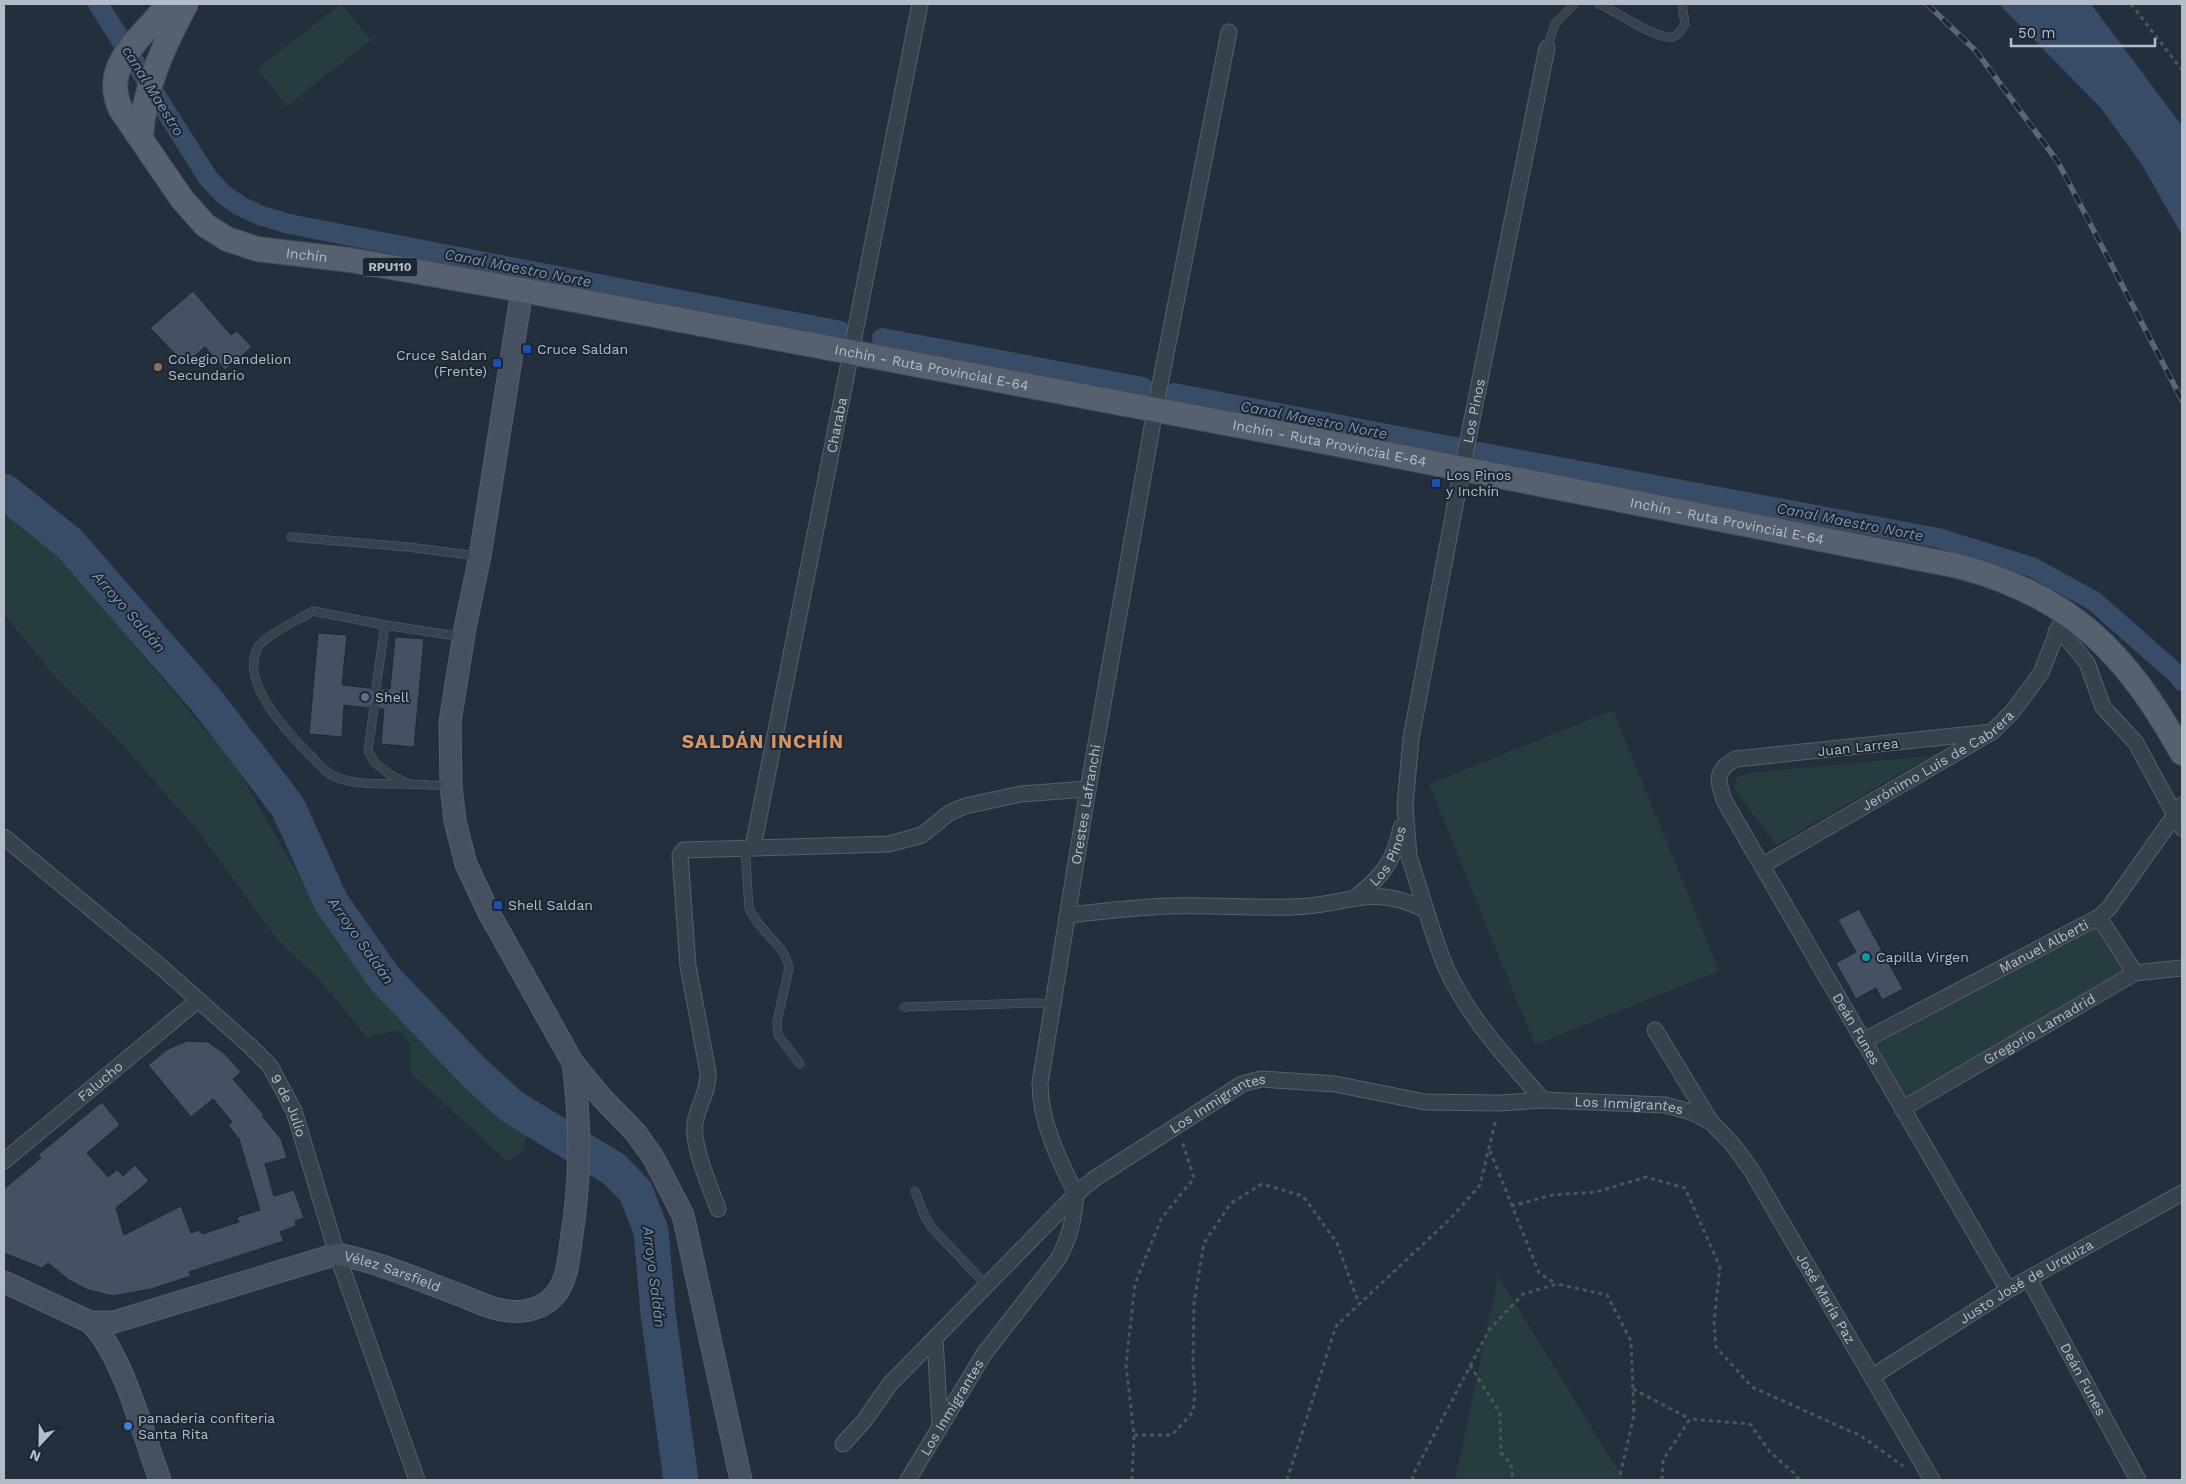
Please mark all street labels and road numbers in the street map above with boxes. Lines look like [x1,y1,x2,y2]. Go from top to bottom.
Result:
street label: Inchín [285,244,328,265]
road number: RPU110 [362,258,418,276]
street label: Inchín - Ruta Provincial E-64 [833,341,1030,394]
street label: Los Pinos [1459,377,1488,445]
street label: Charaba [823,396,850,454]
street label: Inchín - Ruta Provincial E-64 [1231,416,1428,470]
street label: Inchín - Ruta Provincial E-64 [1629,494,1825,548]
street label: Jerónimo Luis de Cabrera [1859,707,2017,814]
street label: Juan Larrea [1817,735,1899,759]
street label: Orestes Lafranchi [1068,743,1104,866]
street label: Los Pinos [1366,825,1409,889]
street label: Manuel Alberti [1996,916,2091,976]
street label: Deán Funes [1829,990,1884,1068]
street label: Gregorio Lamadrid [1981,990,2098,1068]
street label: Falucho [74,1058,126,1104]
street label: 9 de Julio [268,1071,309,1139]
street label: Los Inmigrantes [1166,1071,1267,1136]
street label: Los Inmigrantes [1574,1093,1685,1118]
street label: Justo José de Urquiza [1956,1236,2096,1327]
street label: Vélez Sarsfield [342,1248,443,1295]
street label: José María Paz [1794,1250,1859,1346]
street label: Deán Funes [2057,1340,2110,1418]
street label: Los Inmigrantes [917,1356,987,1458]

